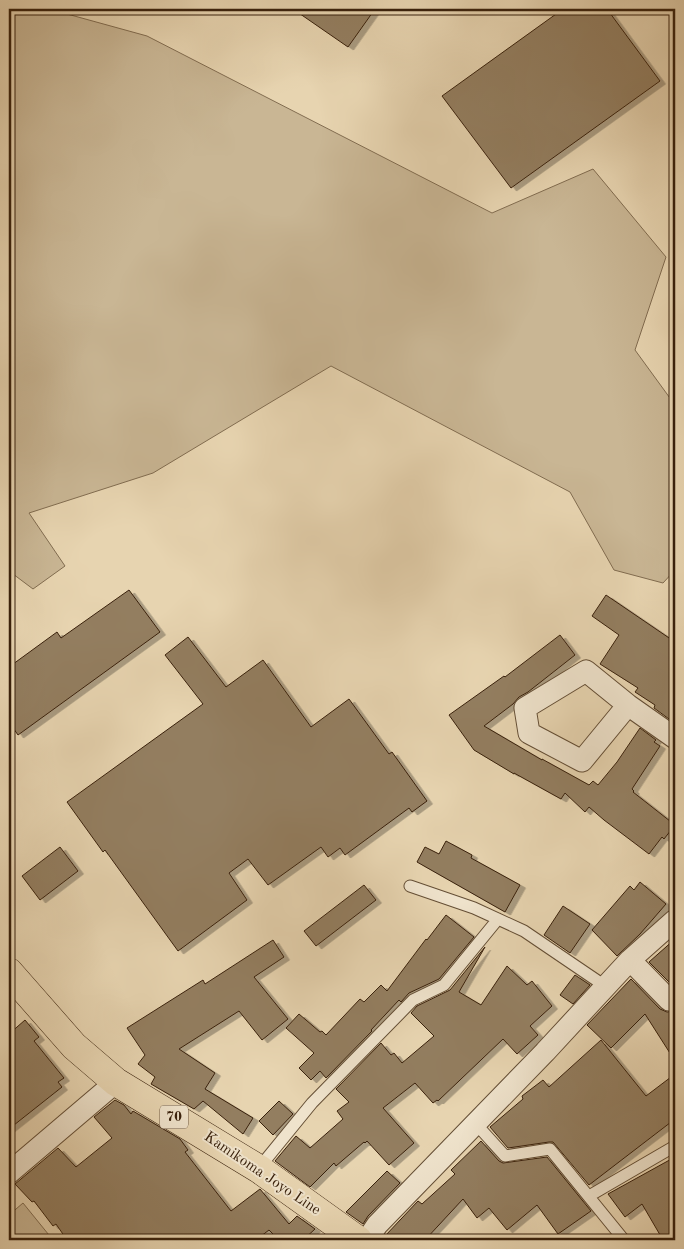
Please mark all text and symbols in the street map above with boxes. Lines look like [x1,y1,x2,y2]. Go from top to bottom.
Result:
road number: 70 [160,1106,188,1128]
street label: Kamikoma Joyo Line [201,1129,323,1219]

